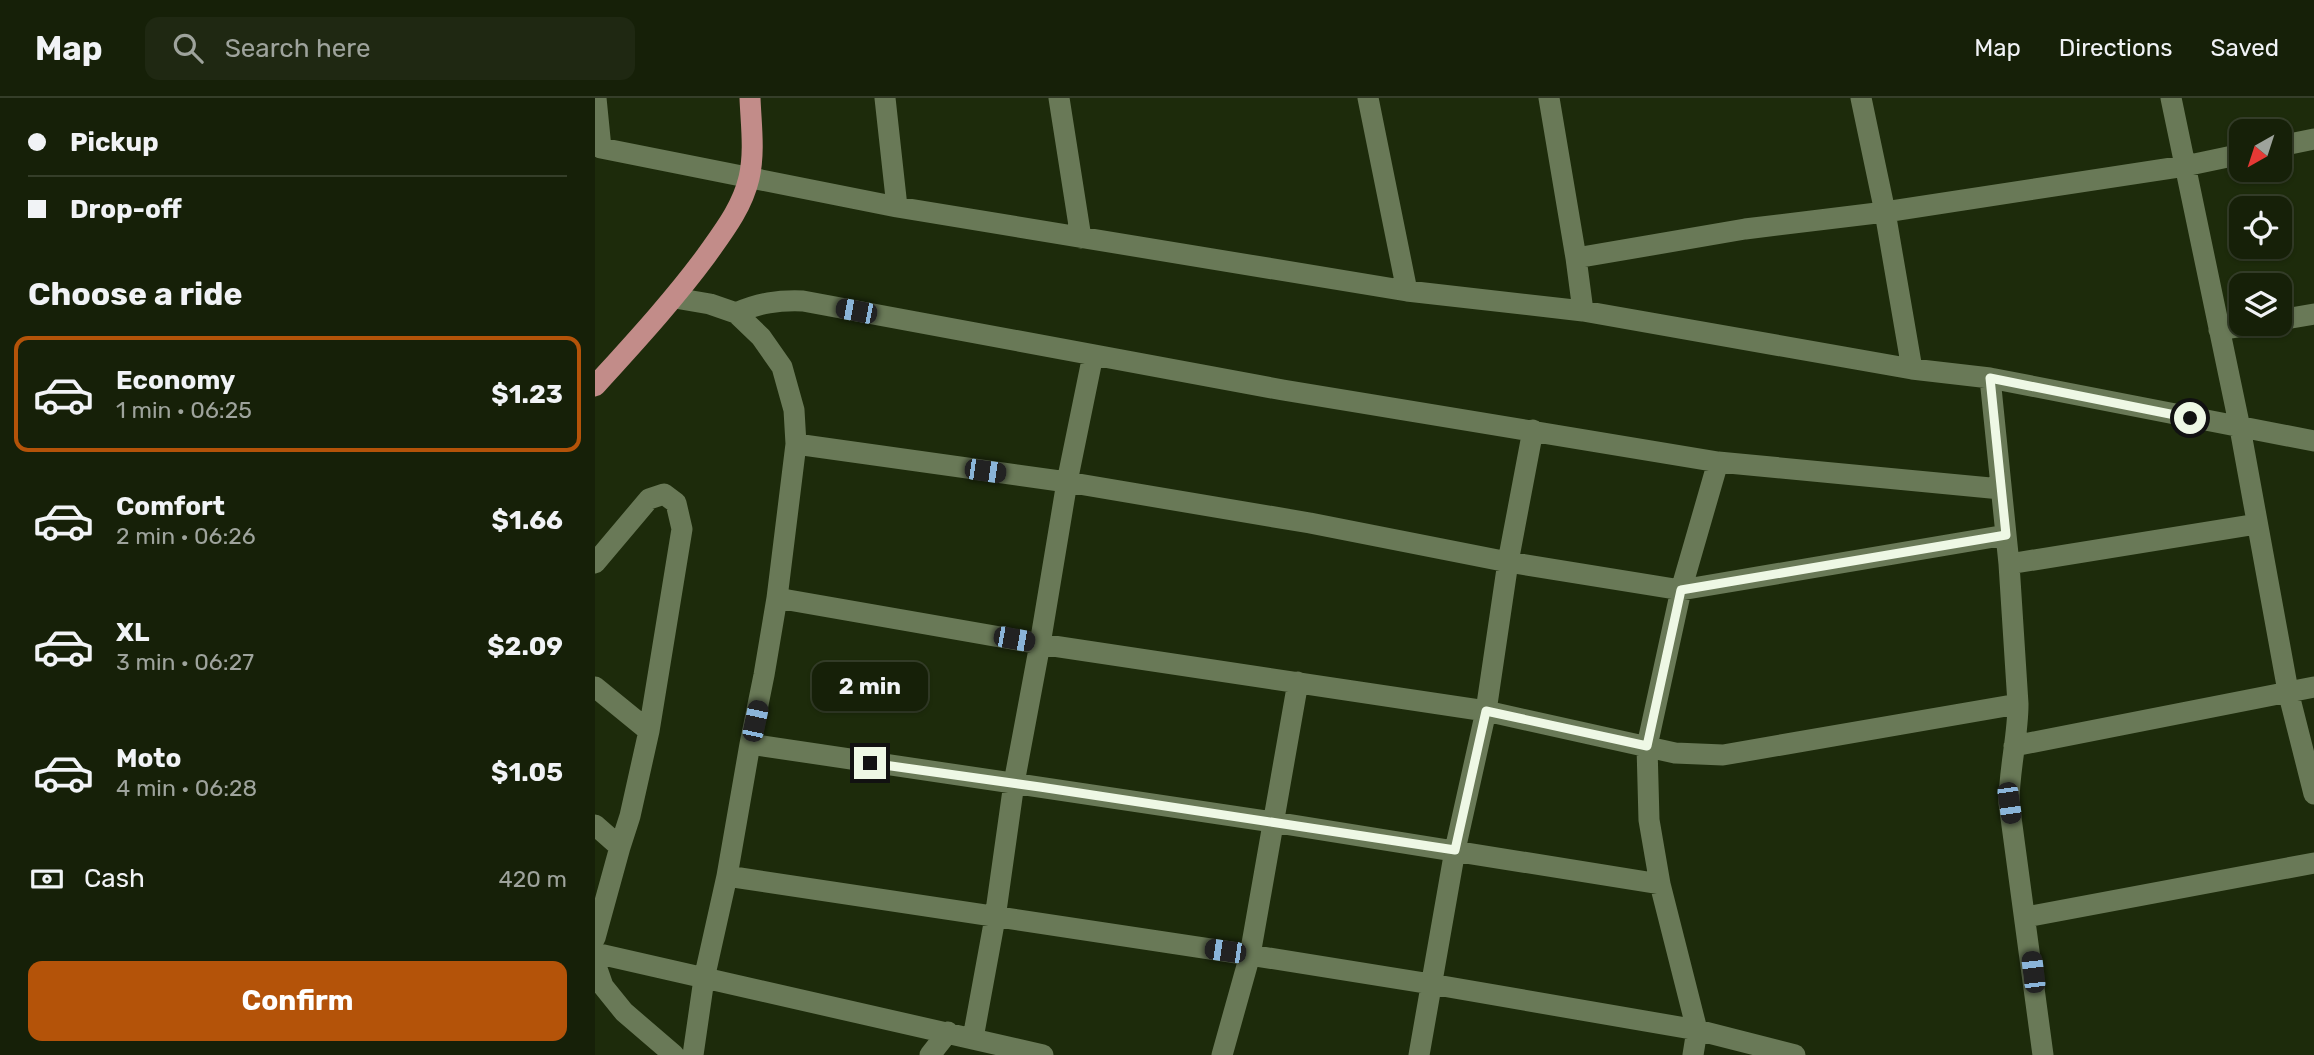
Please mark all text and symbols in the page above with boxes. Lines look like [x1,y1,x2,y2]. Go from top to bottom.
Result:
search box [145,17,635,80]
text: Map [35,29,103,68]
icon: search [169,29,207,67]
text: Search here [225,33,370,64]
text: Map [1974,34,2021,62]
text: Directions [2059,34,2172,62]
text: Saved [2210,34,2279,62]
north arrow [2229,119,2293,182]
map controls [2229,119,2292,336]
text: Pickup [70,127,159,158]
text: Drop-off [70,194,182,225]
button: locate [2229,196,2292,259]
button: layers [2229,273,2292,336]
text: Choose a ride [28,275,242,313]
car [834,297,879,325]
icon: car [32,363,95,426]
text: Economy [116,365,235,396]
text: $1.23 [491,379,563,410]
text: 1 min · 06:25 [116,396,252,424]
route start [2174,402,2206,434]
car [963,458,1008,484]
icon: car [32,489,95,552]
text: Comfort [116,491,225,522]
text: $1.66 [492,505,563,536]
text: 2 min · 06:26 [116,522,256,550]
icon: car [32,615,95,678]
text: XL [116,617,149,648]
car [992,625,1037,653]
text: $2.09 [487,631,563,662]
text: 3 min · 06:27 [116,648,254,676]
callout: 2 min [812,662,928,710]
text: 2 min [839,672,901,700]
car [741,698,770,744]
icon: car [32,741,95,804]
text: Moto [116,743,181,774]
route end [854,747,886,779]
text: $1.05 [491,757,563,788]
text: 4 min · 06:28 [116,774,257,802]
car [1996,781,2023,825]
icon: cash [28,860,66,898]
text: Cash [84,863,145,894]
text: 420 m [499,865,567,893]
car [1203,938,1248,964]
car [2021,950,2046,994]
button: Confirm [28,961,567,1041]

